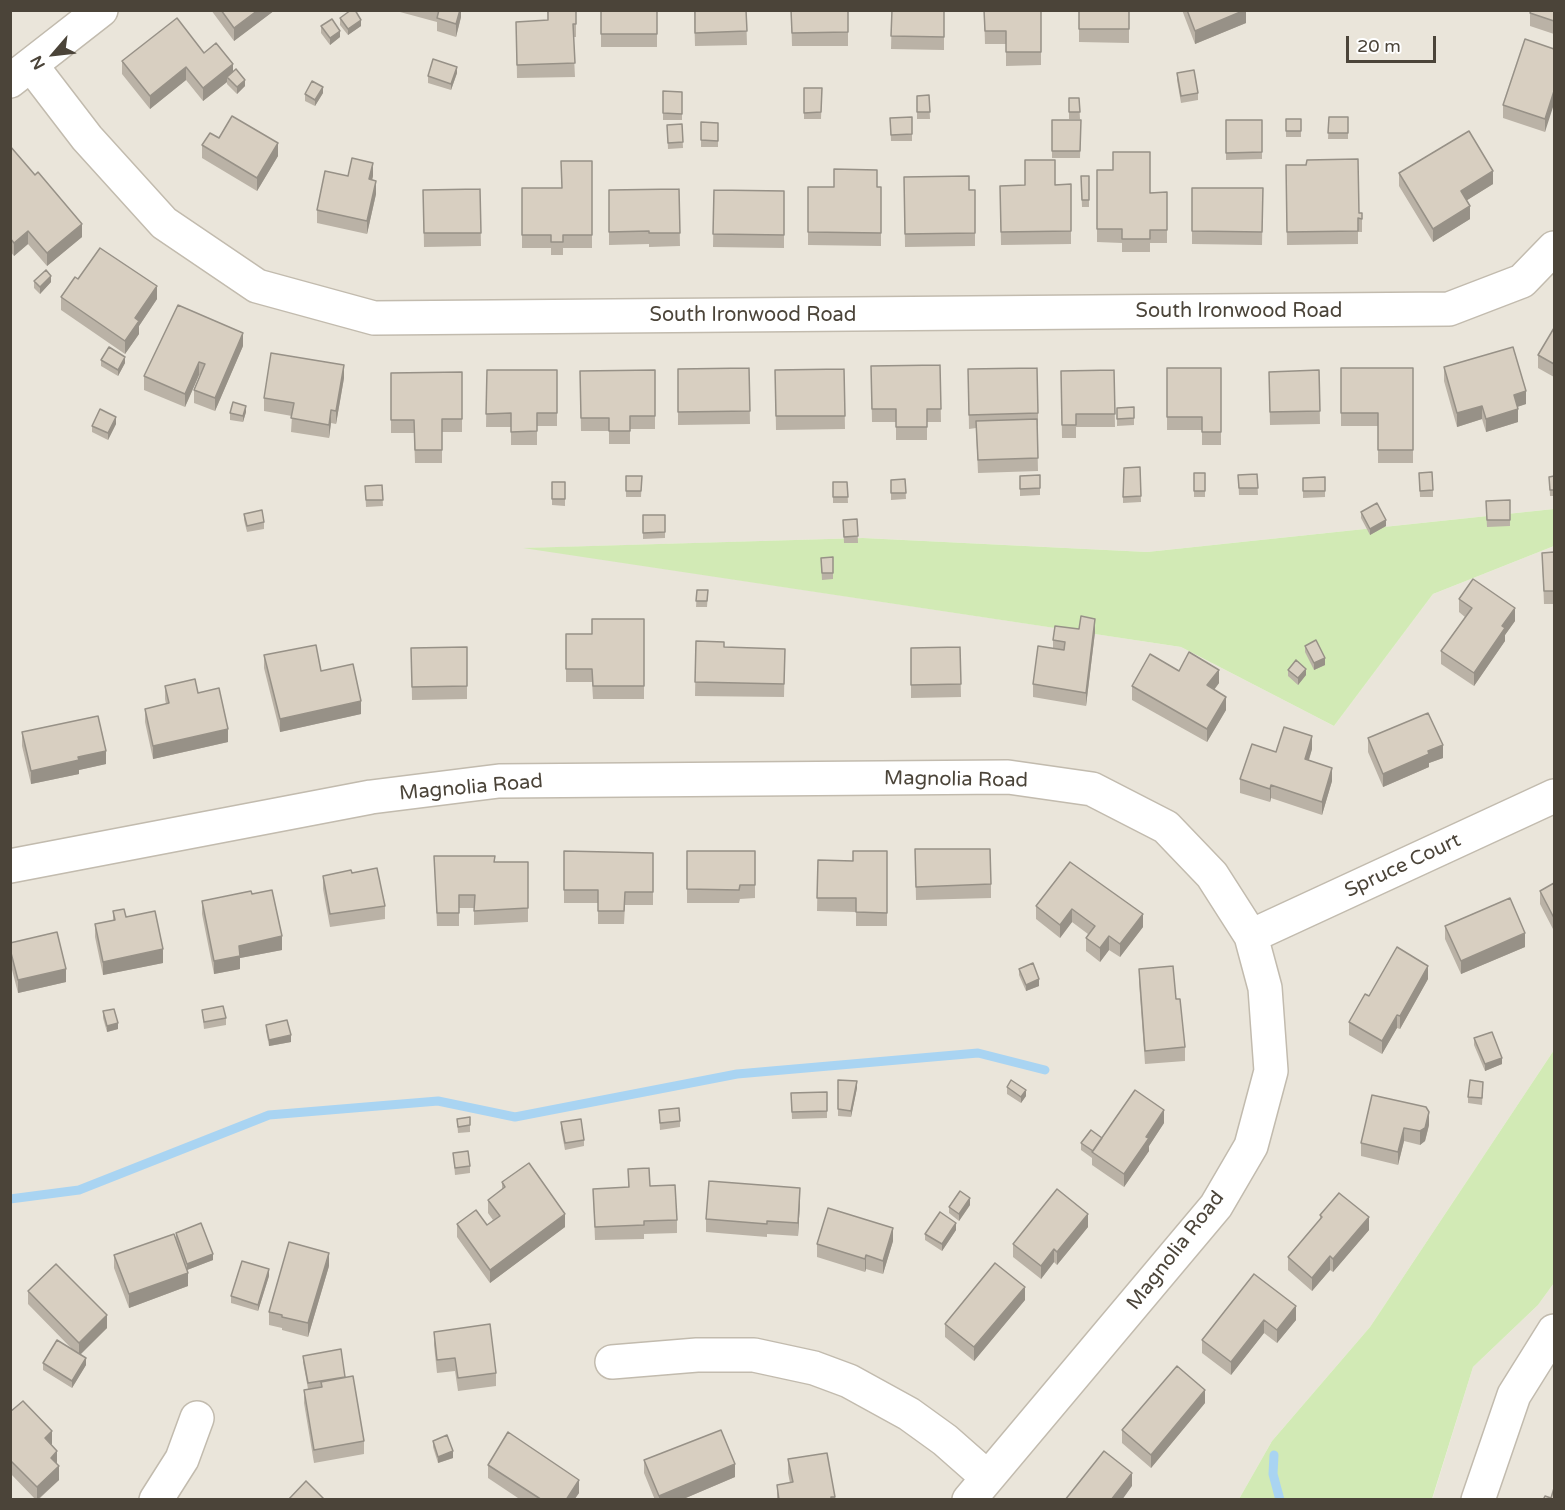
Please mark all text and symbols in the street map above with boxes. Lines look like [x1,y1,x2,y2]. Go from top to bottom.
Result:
north arrow [24,24,84,84]
scale bar [1349,24,1439,62]
text: 20 m [1357,35,1401,57]
text: N [26,52,50,73]
street label: South Ironwood Road [1136,300,1342,324]
street label: South Ironwood Road [650,304,856,328]
street label: Magnolia Road [884,767,1028,793]
street label: Magnolia Road [398,770,544,806]
street label: Spruce Court [1341,829,1465,903]
street label: Magnolia Road [1122,1187,1230,1315]

